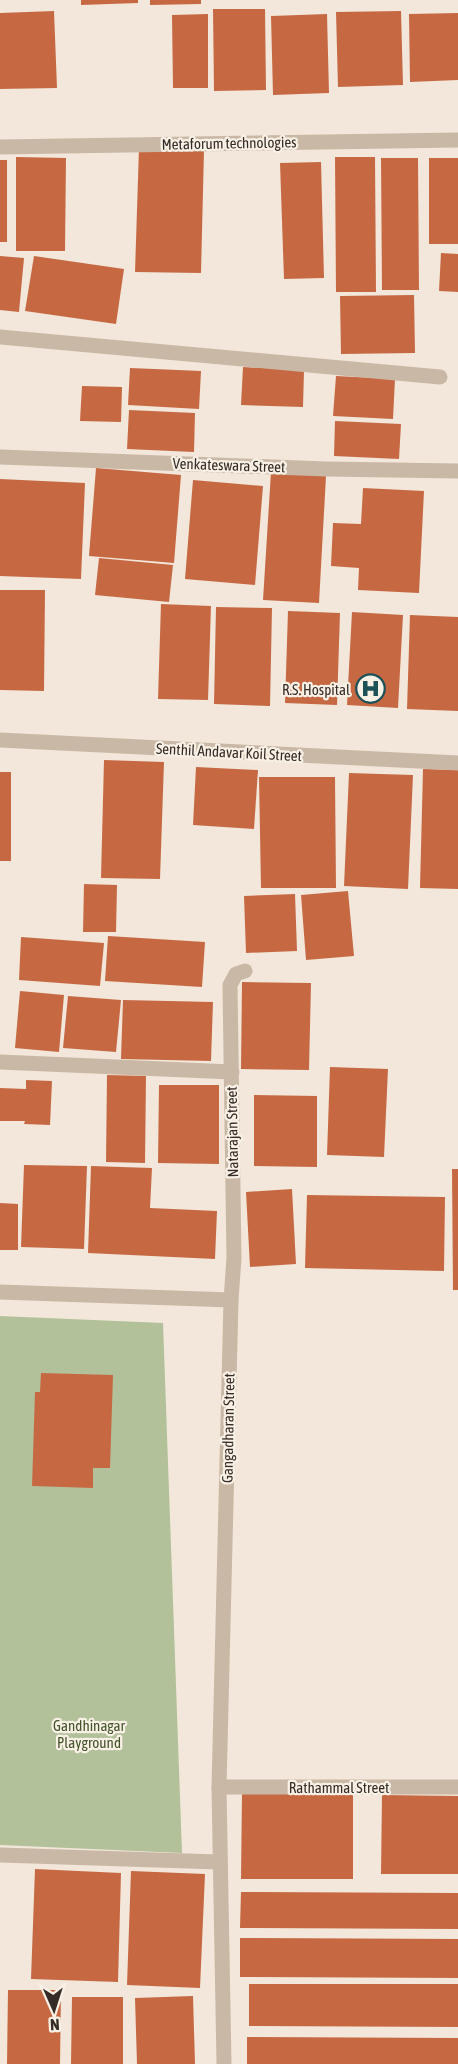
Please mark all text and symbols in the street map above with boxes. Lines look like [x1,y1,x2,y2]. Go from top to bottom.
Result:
street label: Metaforum technologies [161,133,297,153]
street label: Venkateswara Street [172,455,286,475]
hospital icon: R.S. Hospital [355,673,387,705]
place label: R.S. Hospital [282,681,350,698]
street label: Senthil Andavar Koil Street [156,740,302,764]
street label: Natarajan Street [223,1086,241,1178]
street label: Gangadharan Street [219,1373,237,1483]
park label: Gandhinagar Playground [53,1717,125,1751]
street label: Rathammal Street [289,1779,389,1796]
north arrow [24,1980,84,2040]
text: N [50,2016,60,2034]

